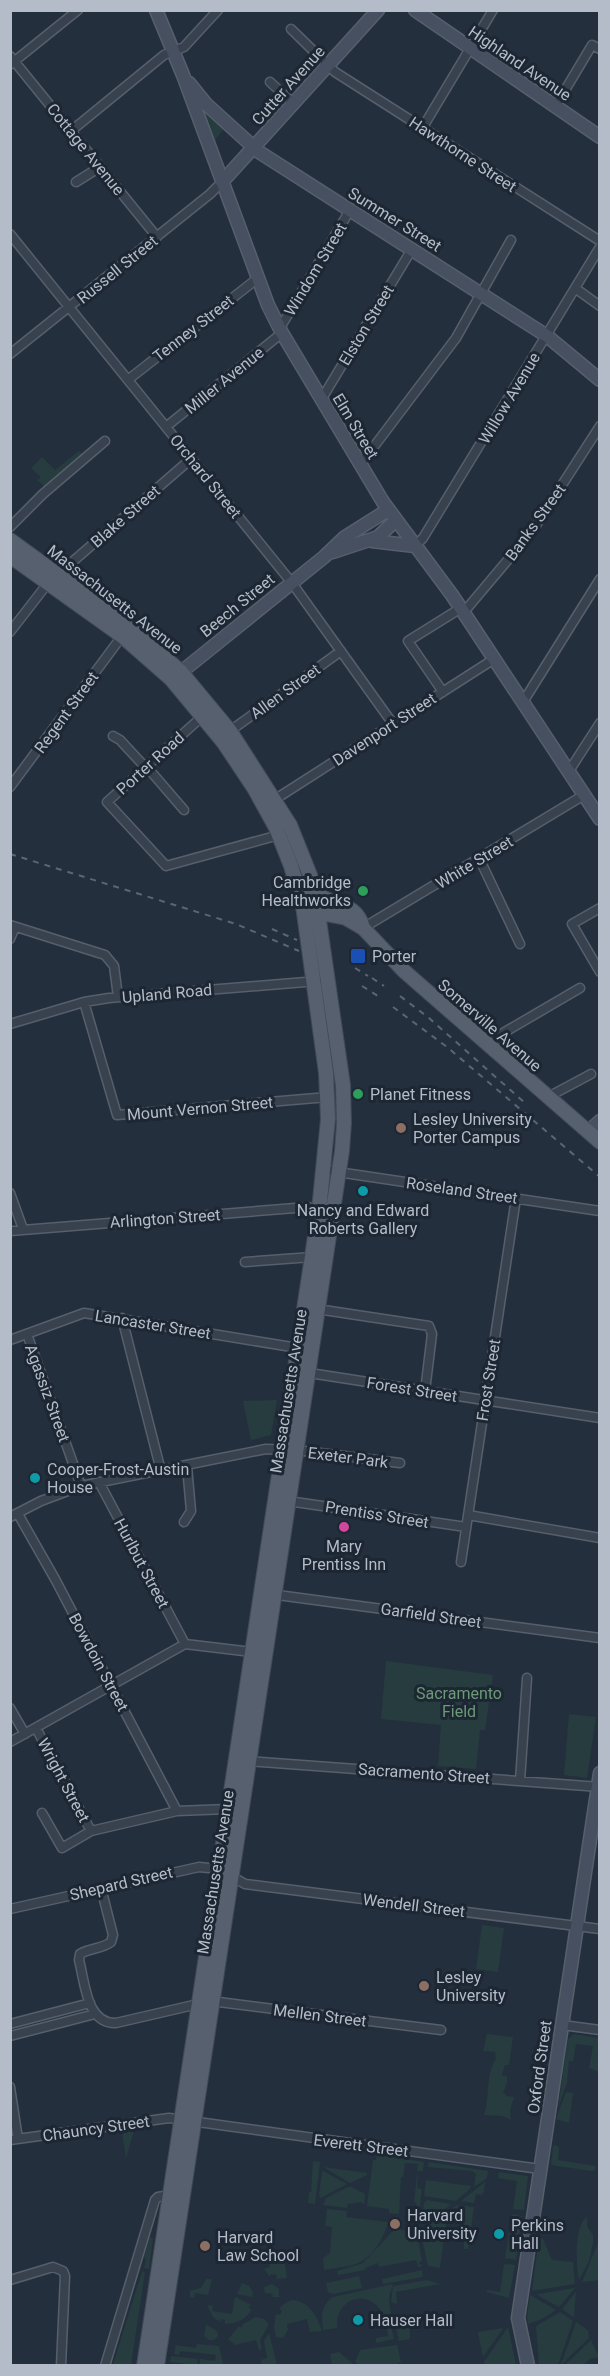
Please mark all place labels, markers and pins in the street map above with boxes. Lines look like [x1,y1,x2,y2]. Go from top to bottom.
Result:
place label: Cambridge Healthworks [262,873,351,910]
marker: Cambridge Healthworks [356,884,370,898]
marker: Porter [349,947,367,965]
place label: Porter [372,947,417,966]
place label: Planet Fitness [370,1085,471,1104]
marker: Planet Fitness [351,1087,365,1101]
place label: Lesley University Porter Campus [413,1110,532,1147]
marker: Lesley University Porter Campus [394,1121,408,1135]
marker: Nancy and Edward Roberts Gallery [356,1184,370,1198]
place label: Nancy and Edward Roberts Gallery [297,1201,429,1238]
place label: Cooper-Frost-Austin House [47,1460,189,1497]
marker: Cooper-Frost-Austin House [28,1471,42,1485]
marker: Mary Prentiss Inn [337,1520,351,1534]
place label: Mary Prentiss Inn [302,1537,386,1574]
place label: Lesley University [436,1968,506,2005]
marker: Lesley University [417,1979,431,1993]
place label: Harvard University [407,2206,477,2243]
place label: Perkins Hall [511,2216,564,2253]
marker: Harvard University [388,2217,402,2231]
marker: Perkins Hall [492,2227,506,2241]
place label: Harvard Law School [217,2228,299,2265]
marker: Harvard Law School [198,2239,212,2253]
place label: Hauser Hall [370,2311,453,2330]
marker: Hauser Hall [351,2313,365,2327]

